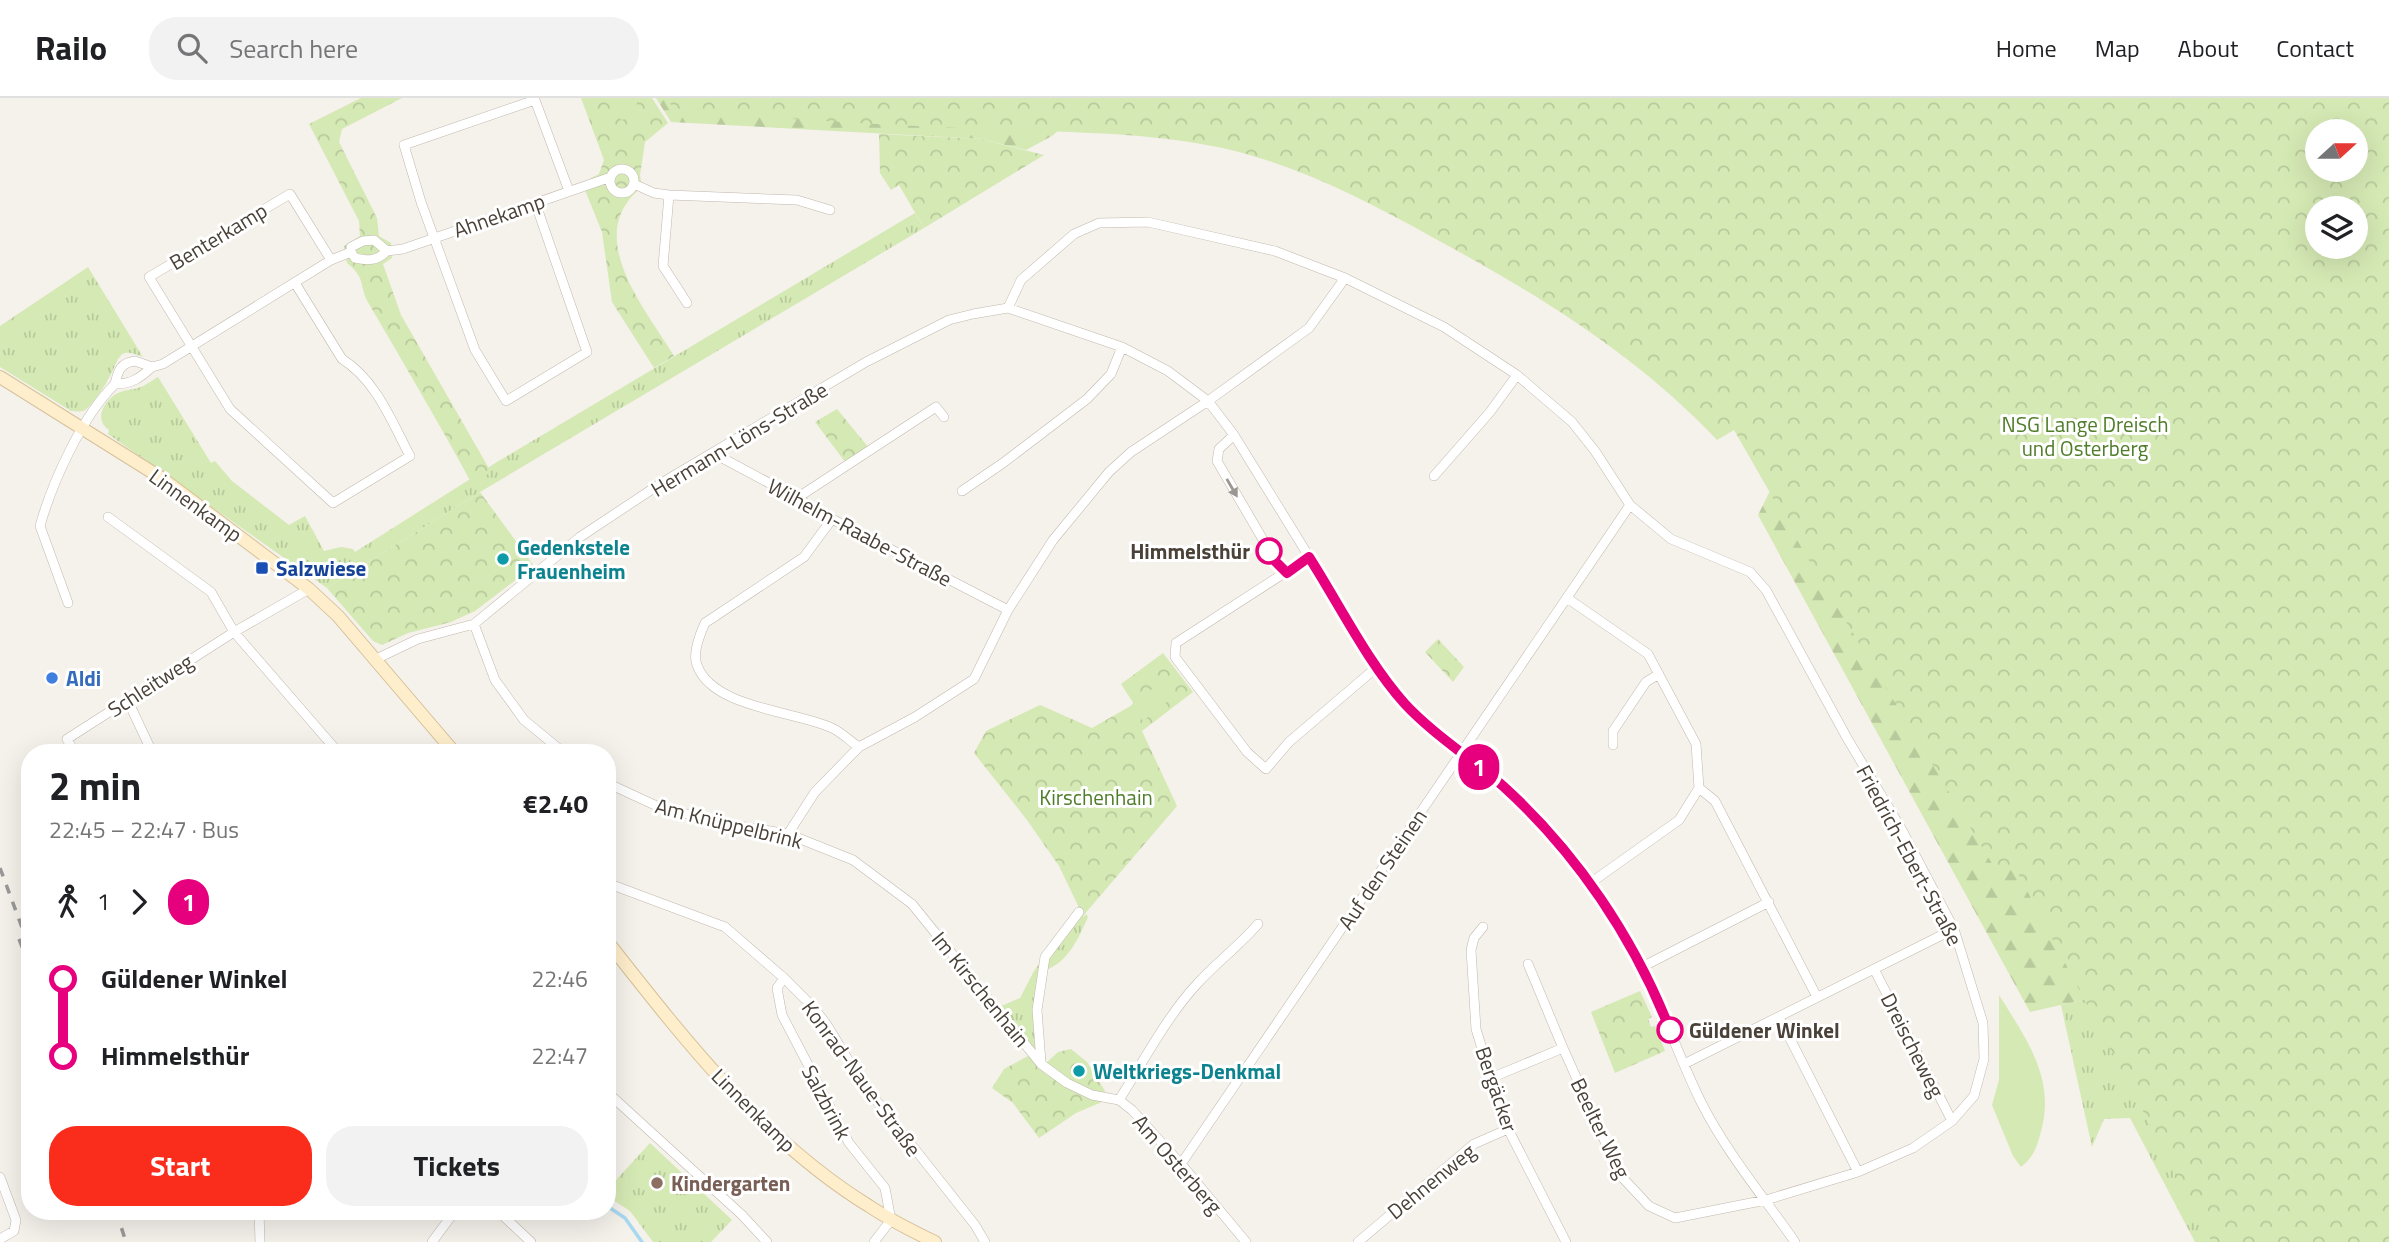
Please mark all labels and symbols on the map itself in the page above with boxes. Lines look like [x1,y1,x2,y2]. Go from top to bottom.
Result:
north arrow [2305,119,2368,182]
street label: Ahnekamp [449,184,549,246]
street label: Benterkamp [163,194,273,278]
street label: Hermann-Löns-Straße [644,373,834,505]
park label: NSG Lange Dreisch und Osterberg [2001,408,2169,464]
street label: Linnenkamp [143,460,249,550]
street label: Wilhelm-Raabe-Straße [762,470,958,594]
one-way arrow [1226,478,1238,497]
place label: Gedenkstele Frauenheim [517,531,630,587]
place label: Himmelsthür [1130,535,1250,567]
marker: Himmelsthür [1256,538,1282,564]
marker: Gedenkstele Frauenheim [495,551,511,567]
place label: Salzwiese [276,552,366,584]
marker: Salzwiese [254,560,270,576]
street label: Schleitweg [101,645,199,725]
place label: Aldi [66,662,101,694]
marker: Aldi [44,670,60,686]
line badge: 1 [1456,744,1502,790]
street label: Friedrich-Ebert-Straße [1849,759,1971,951]
park label: Kirschenhain [1039,781,1153,813]
street label: Am Knüppelbrink [652,789,806,857]
street label: Auf den Steinen [1330,802,1434,936]
street label: Im Kirschenhain [924,924,1038,1054]
street label: Dreischeweg [1873,987,1953,1103]
street label: Konrad-Naue-Straße [794,993,930,1163]
place label: Güldener Winkel [1689,1014,1840,1046]
marker: Güldener Winkel [1657,1017,1683,1043]
street label: Bergäcker [1467,1042,1527,1136]
place label: Weltkriegs-Denkmal [1093,1055,1281,1087]
street label: Salzbrink [794,1059,860,1145]
street label: Linnenkamp [704,1060,804,1160]
marker: Weltkriegs-Denkmal [1071,1063,1087,1079]
street label: Beelter Weg [1563,1072,1639,1184]
street label: Am Osterberg [1126,1107,1231,1221]
street label: Dehnenweg [1380,1135,1482,1227]
place label: Kindergarten [671,1167,790,1199]
marker: Kindergarten [649,1175,665,1191]

